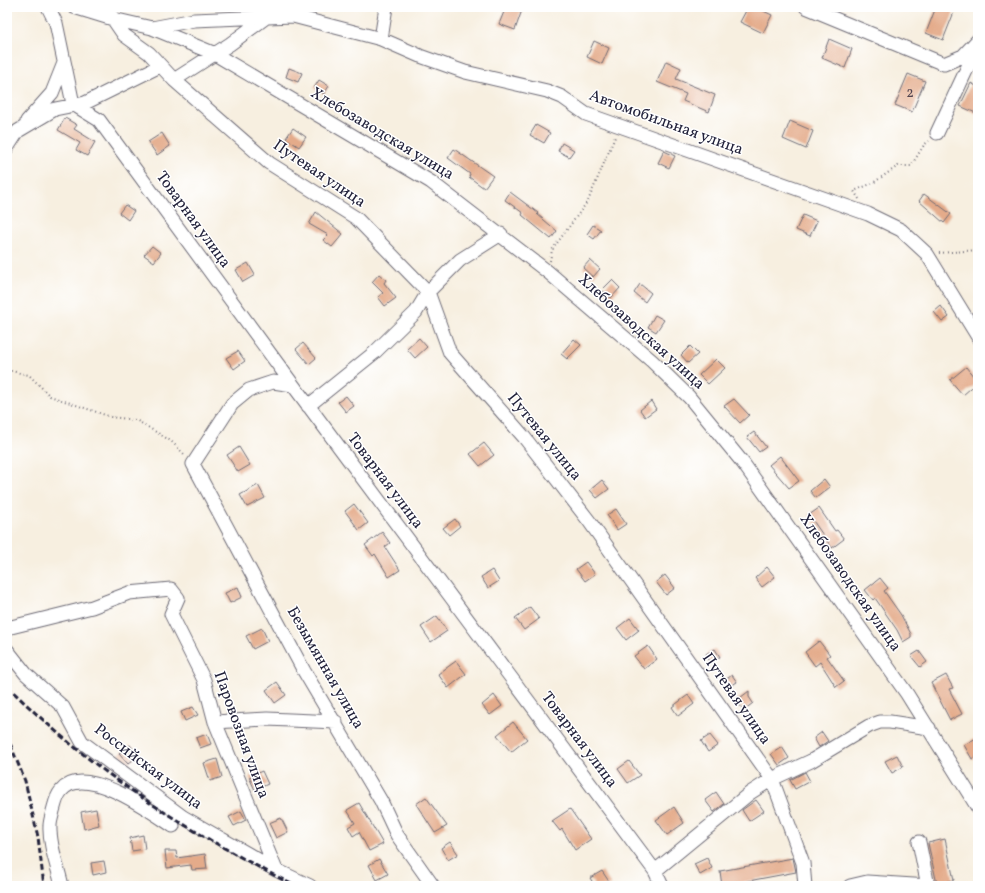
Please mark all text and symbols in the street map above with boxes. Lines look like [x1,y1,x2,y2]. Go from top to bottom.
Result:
street label: Хлебозаводская улица [306,82,458,186]
house number: 2 [906,84,914,103]
street label: Автомобильная улица [586,85,746,161]
street label: Путевая улица [268,135,370,213]
street label: Товарная улица [150,167,236,273]
street label: Хлебозаводская улица [573,269,709,395]
street label: Путевая улица [502,388,586,486]
street label: Товарная улица [342,429,428,533]
street label: Хлебозаводская улица [794,510,906,656]
street label: Безымянная улица [281,603,369,733]
street label: Путевая улица [696,649,776,749]
street label: Паровозная улица [208,668,274,802]
street label: Товарная улица [536,688,622,792]
street label: Российская улица [89,719,207,815]

